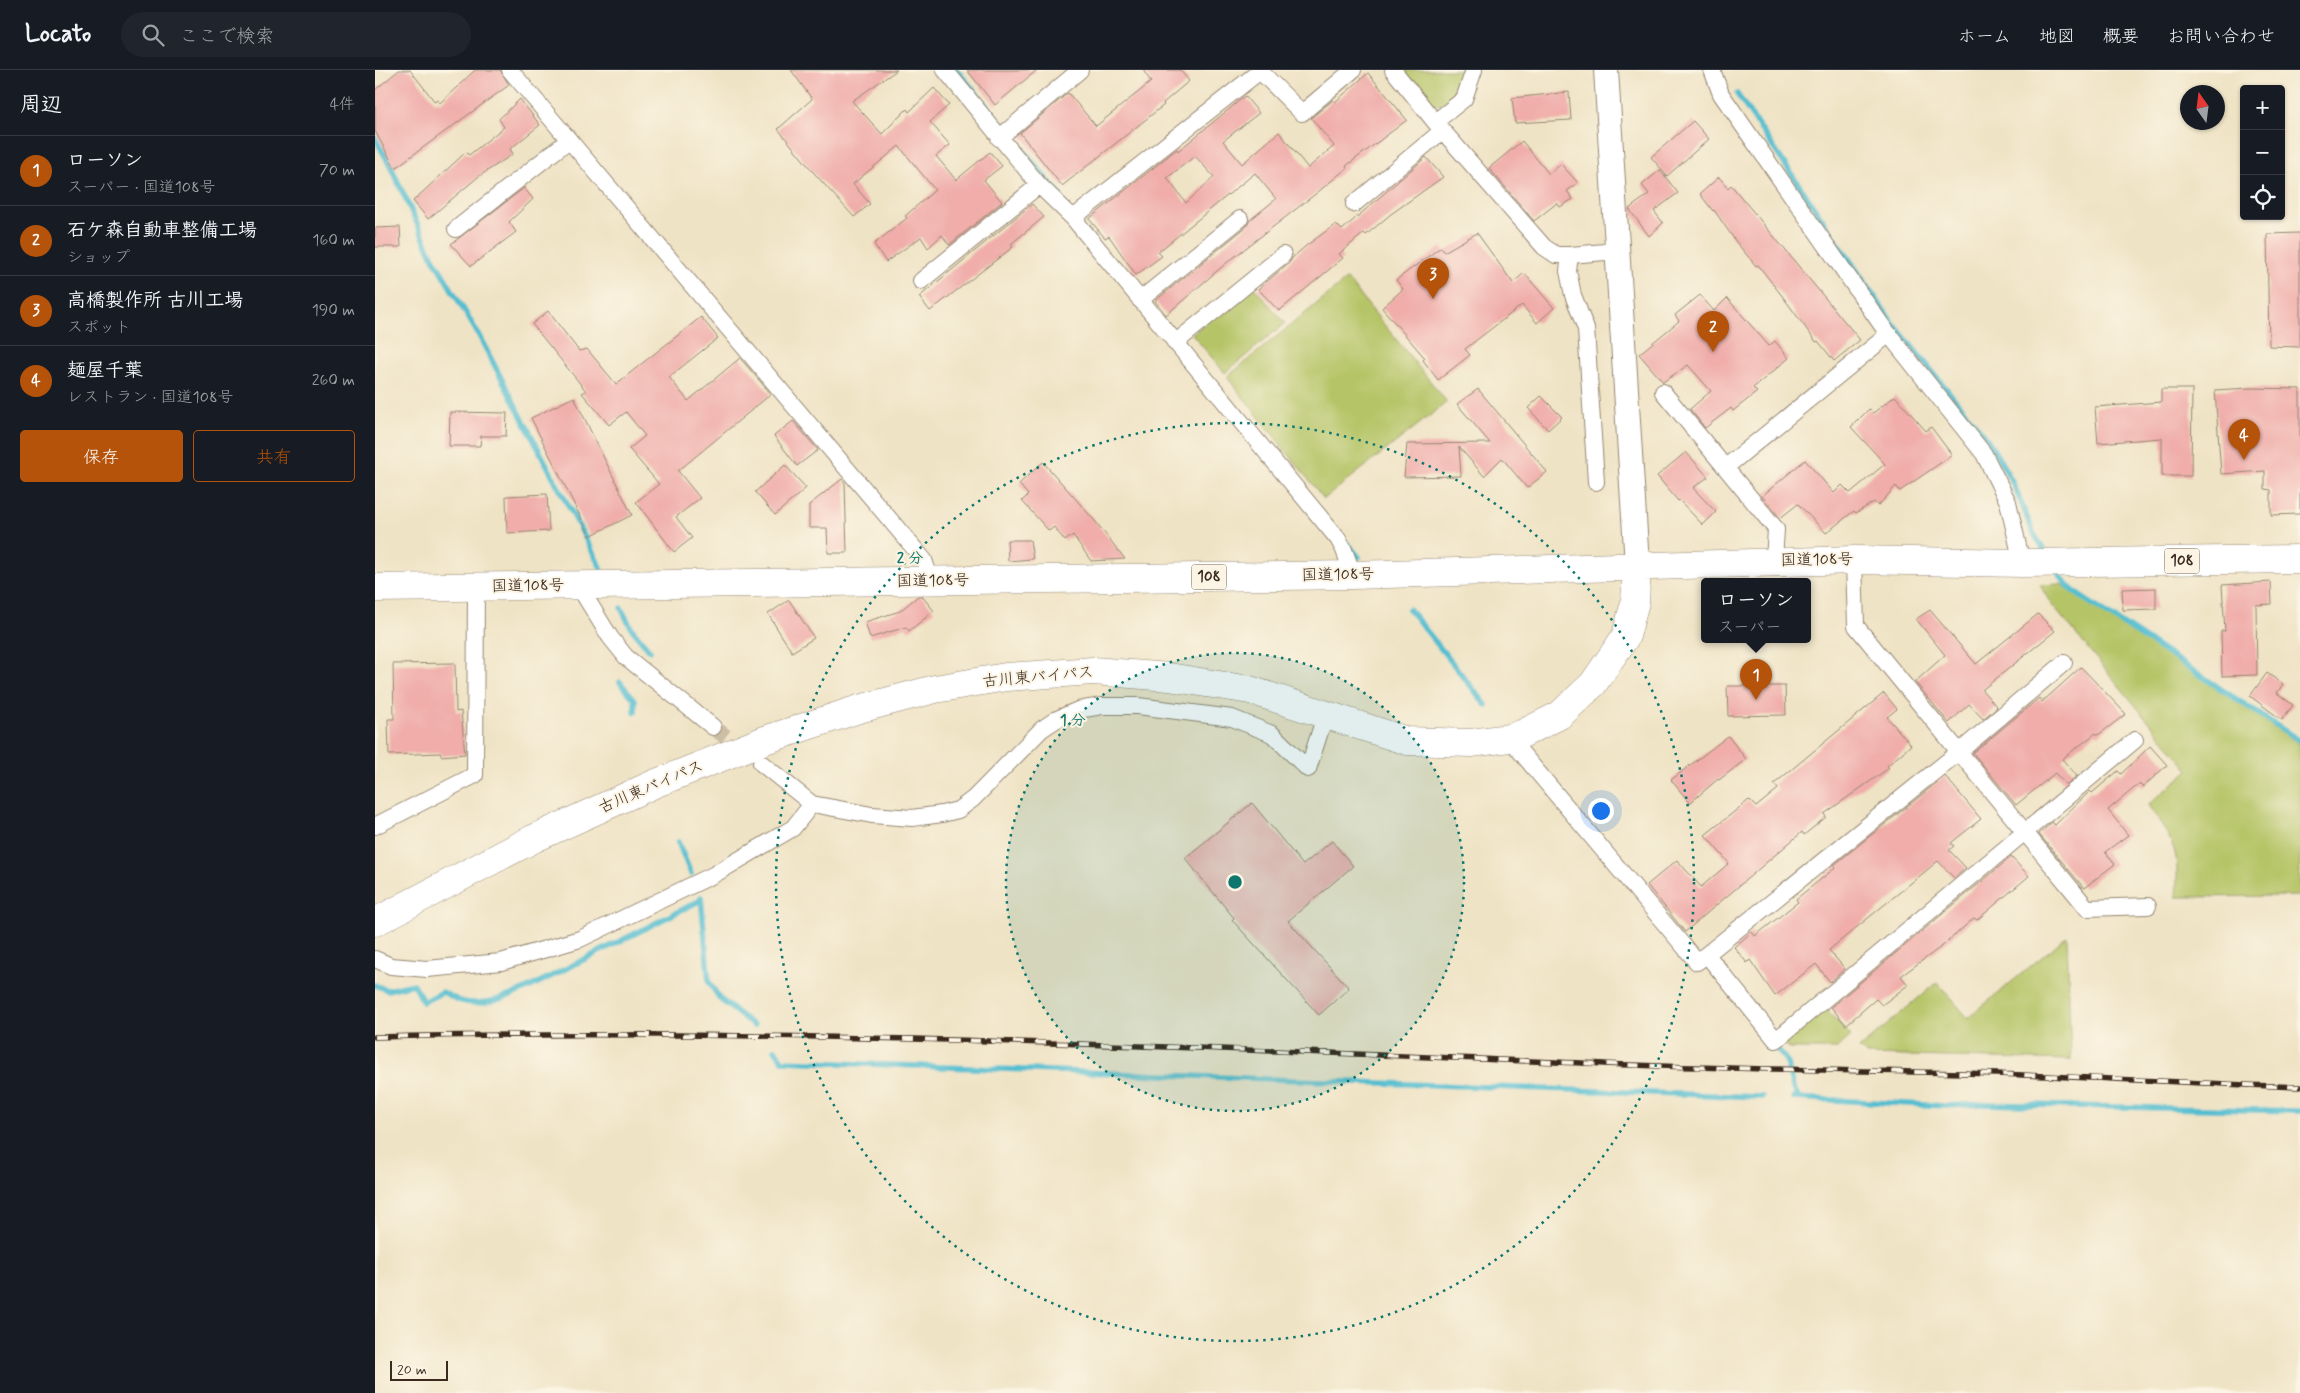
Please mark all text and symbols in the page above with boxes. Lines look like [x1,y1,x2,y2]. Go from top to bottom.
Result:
search box [121,12,471,57]
text: Locato [25,19,91,50]
icon: search [139,21,167,49]
text: ここで検索 [179,24,274,49]
text: ホーム [1958,25,2011,49]
text: 地図 [2039,25,2075,49]
text: 概要 [2103,25,2139,49]
text: お問い合わせ [2167,25,2275,49]
north arrow [2180,85,2225,130]
map controls [2240,85,2285,220]
button: + [2240,85,2285,130]
text: 周辺 [20,91,62,119]
text: 4件 [330,94,355,115]
button: − [2240,130,2285,175]
text: ローソン [67,148,143,173]
text: 1 [32,160,40,181]
text: 70 m [319,160,355,181]
button: locate [2240,175,2285,220]
text: スーパー · 国道108号 [67,177,216,198]
text: 石ケ森自動車整備工場 [67,218,257,243]
text: 2 [32,230,40,251]
text: 160 m [312,230,355,251]
text: ショップ [67,247,130,268]
pin: 3 [1417,258,1449,299]
text: 高橋製作所 古川工場 [67,288,243,313]
text: 3 [32,300,40,321]
text: 190 m [312,300,355,321]
pin: 2 [1697,311,1729,352]
text: スポット [67,317,131,338]
text: 麺屋千葉 [67,358,143,383]
text: 4 [31,370,41,391]
text: 260 m [312,370,355,391]
text: レストラン · 国道108号 [67,387,234,408]
pin: 4 [2228,419,2260,460]
button: 保存 [20,430,183,482]
button: 共有 [193,430,355,482]
road number: 108 [2165,548,2199,574]
text: 2 分 [897,549,923,569]
street label: 国道108号 [1780,549,1854,571]
road number: 108 [1191,564,1227,590]
street label: 国道108号 [1301,564,1375,586]
street label: 国道108号 [896,570,970,592]
street label: 国道108号 [491,575,565,597]
popup [1701,578,1811,643]
text: ローソン [1718,588,1794,613]
text: スーパー [1718,617,1781,638]
pin: 1 [1740,659,1772,700]
street label: 古川東バイパス [981,662,1095,692]
text: 1 分 [1060,711,1086,731]
street label: 古川東バイパス [595,756,707,818]
your location [1588,798,1614,824]
centre of rings [1226,873,1244,891]
scale bar [390,1358,447,1381]
text: 20 m [397,1361,427,1379]

